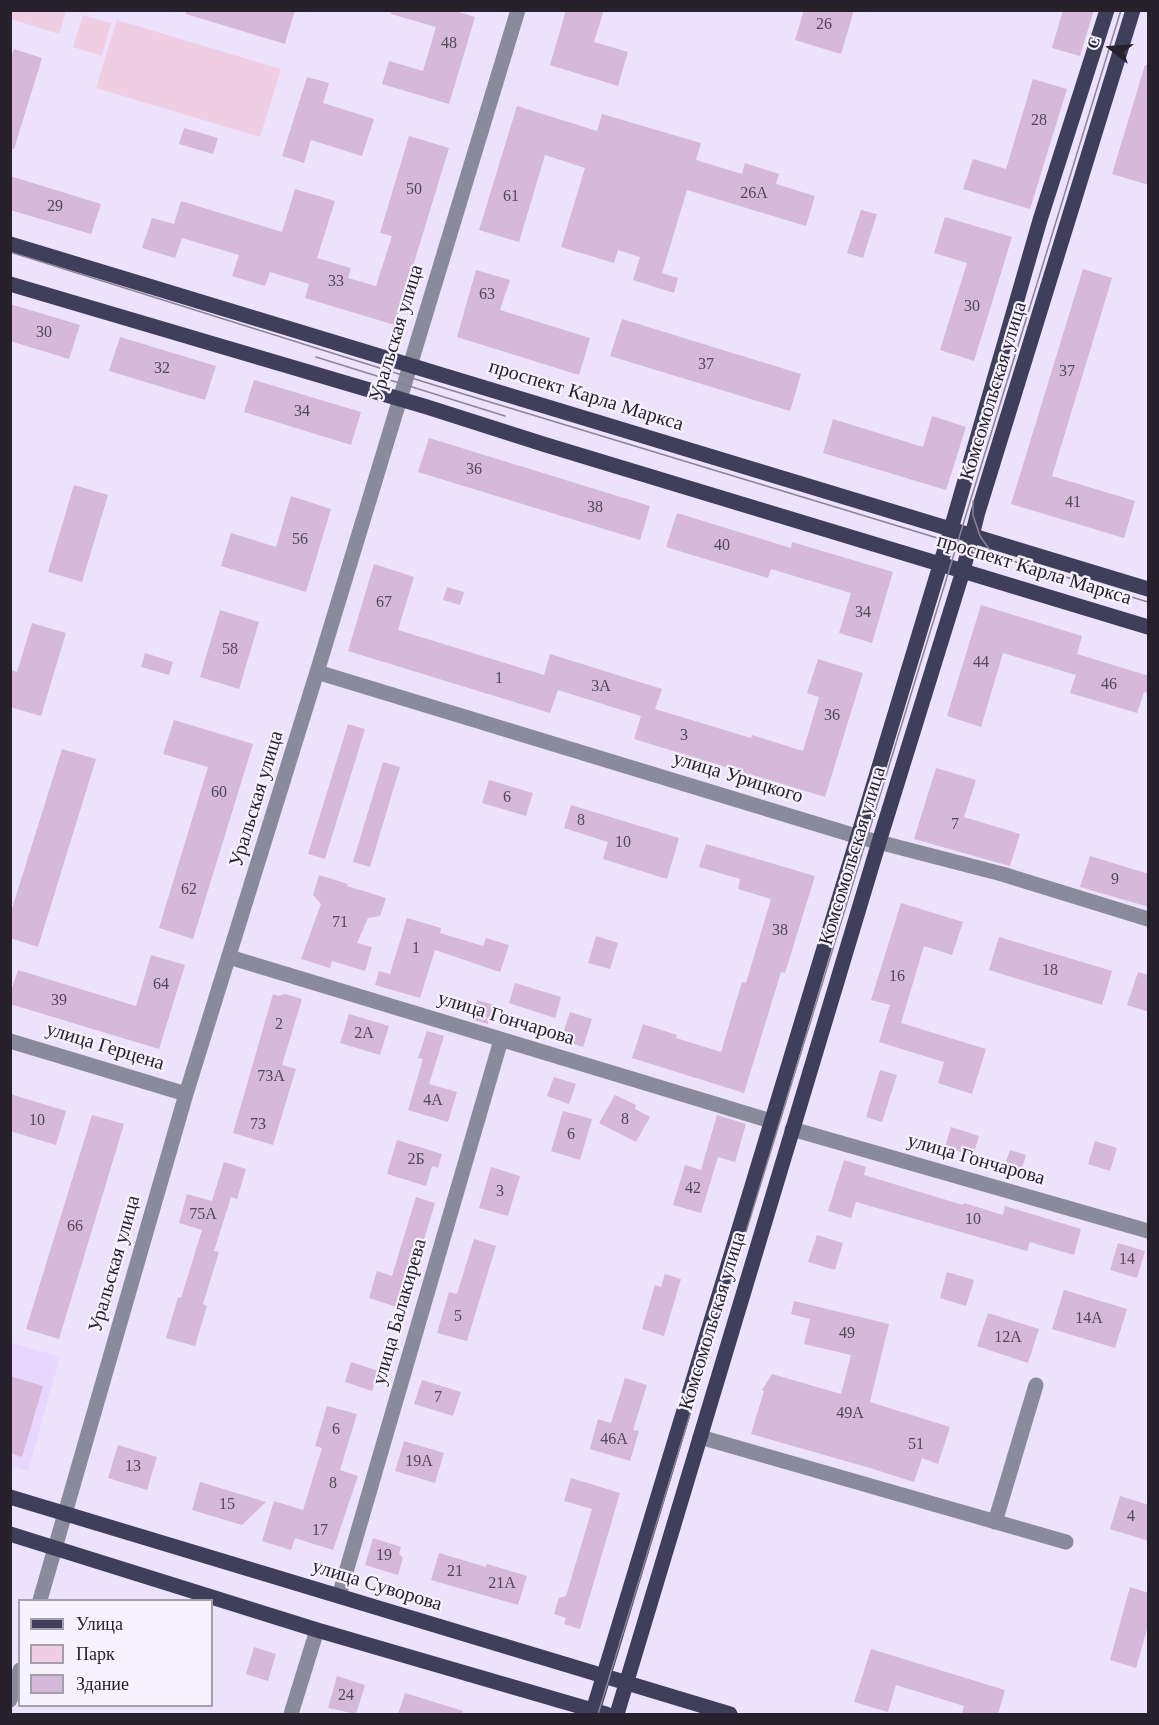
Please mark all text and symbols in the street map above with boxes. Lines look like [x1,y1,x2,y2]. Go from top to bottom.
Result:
house number: 26 [816,15,832,35]
north arrow [1081,18,1141,78]
house number: 48 [441,34,457,54]
text: С [1083,35,1103,51]
house number: 28 [1031,111,1047,131]
house number: 50 [406,180,422,200]
house number: 26А [740,184,768,204]
house number: 61 [503,187,519,207]
house number: 29 [47,197,63,217]
street label: Уральская улица [365,262,429,404]
house number: 33 [328,272,344,292]
house number: 63 [479,285,495,305]
house number: 30 [964,297,980,317]
street label: Комсомольская улица [955,299,1033,483]
house number: 30 [36,323,52,343]
street label: проспект Карла Маркса [486,355,686,437]
house number: 37 [698,355,714,375]
house number: 32 [154,359,170,379]
house number: 37 [1059,362,1075,382]
house number: 34 [294,402,310,422]
house number: 36 [466,460,482,480]
house number: 41 [1065,493,1081,513]
house number: 38 [587,498,603,518]
street label: проспект Карла Маркса [934,529,1134,611]
house number: 56 [292,530,308,550]
house number: 40 [714,536,730,556]
house number: 67 [376,593,392,613]
house number: 34 [855,603,871,623]
house number: 58 [222,640,238,660]
house number: 44 [973,653,989,673]
house number: 1 [495,669,503,689]
house number: 46 [1101,675,1117,695]
house number: 3А [591,677,611,697]
house number: 36 [824,706,840,726]
house number: 3 [680,726,688,746]
street label: Уральская улица [225,728,289,870]
street label: улица Урицкого [670,747,806,809]
street label: Комсомольская улица [814,764,892,948]
house number: 60 [211,783,227,803]
house number: 6 [503,788,511,808]
house number: 8 [577,811,585,831]
house number: 7 [951,815,959,835]
house number: 10 [615,833,631,853]
house number: 9 [1111,870,1119,890]
house number: 62 [181,880,197,900]
house number: 71 [332,913,348,933]
house number: 38 [772,921,788,941]
house number: 1 [412,939,420,959]
house number: 18 [1042,961,1058,981]
house number: 16 [889,967,905,987]
house number: 64 [153,975,169,995]
street label: улица Гончарова [435,987,577,1051]
house number: 39 [51,991,67,1011]
house number: 2 [275,1015,283,1035]
street label: улица Герцена [43,1018,167,1076]
house number: 2А [354,1024,374,1044]
house number: 73А [257,1067,285,1087]
house number: 4А [423,1091,443,1111]
house number: 8 [621,1110,629,1130]
house number: 10 [29,1111,45,1131]
house number: 73 [250,1115,266,1135]
house number: 6 [567,1125,575,1145]
street label: улица Гончарова [904,1129,1048,1191]
house number: 2Б [407,1150,425,1170]
house number: 42 [685,1179,701,1199]
house number: 3 [496,1182,504,1202]
street label: Уральская улица [84,1193,146,1335]
house number: 75А [189,1205,217,1225]
house number: 10 [965,1210,981,1230]
house number: 66 [67,1217,83,1237]
street label: Комсомольская улица [674,1229,752,1413]
street label: улица Балакирева [368,1236,432,1388]
house number: 14 [1119,1250,1135,1270]
house number: 5 [454,1307,462,1327]
house number: 14А [1075,1309,1103,1329]
house number: 49 [839,1324,855,1344]
house number: 12А [994,1328,1022,1348]
house number: 7 [434,1388,442,1408]
house number: 49А [836,1404,864,1424]
house number: 6 [332,1420,340,1440]
house number: 46А [600,1430,628,1450]
house number: 51 [908,1435,924,1455]
house number: 19А [405,1452,433,1472]
house number: 13 [125,1457,141,1477]
house number: 8 [329,1474,337,1494]
house number: 15 [219,1495,235,1515]
house number: 4 [1127,1507,1135,1527]
house number: 17 [312,1521,328,1541]
house number: 19 [376,1546,392,1566]
street label: улица Суворова [309,1555,445,1617]
house number: 21 [447,1562,463,1582]
house number: 21А [488,1574,516,1594]
legend [18,1599,213,1707]
text: Улица [76,1614,123,1634]
text: Парк [76,1644,115,1664]
text: Здание [76,1674,129,1694]
house number: 24 [338,1686,354,1706]

